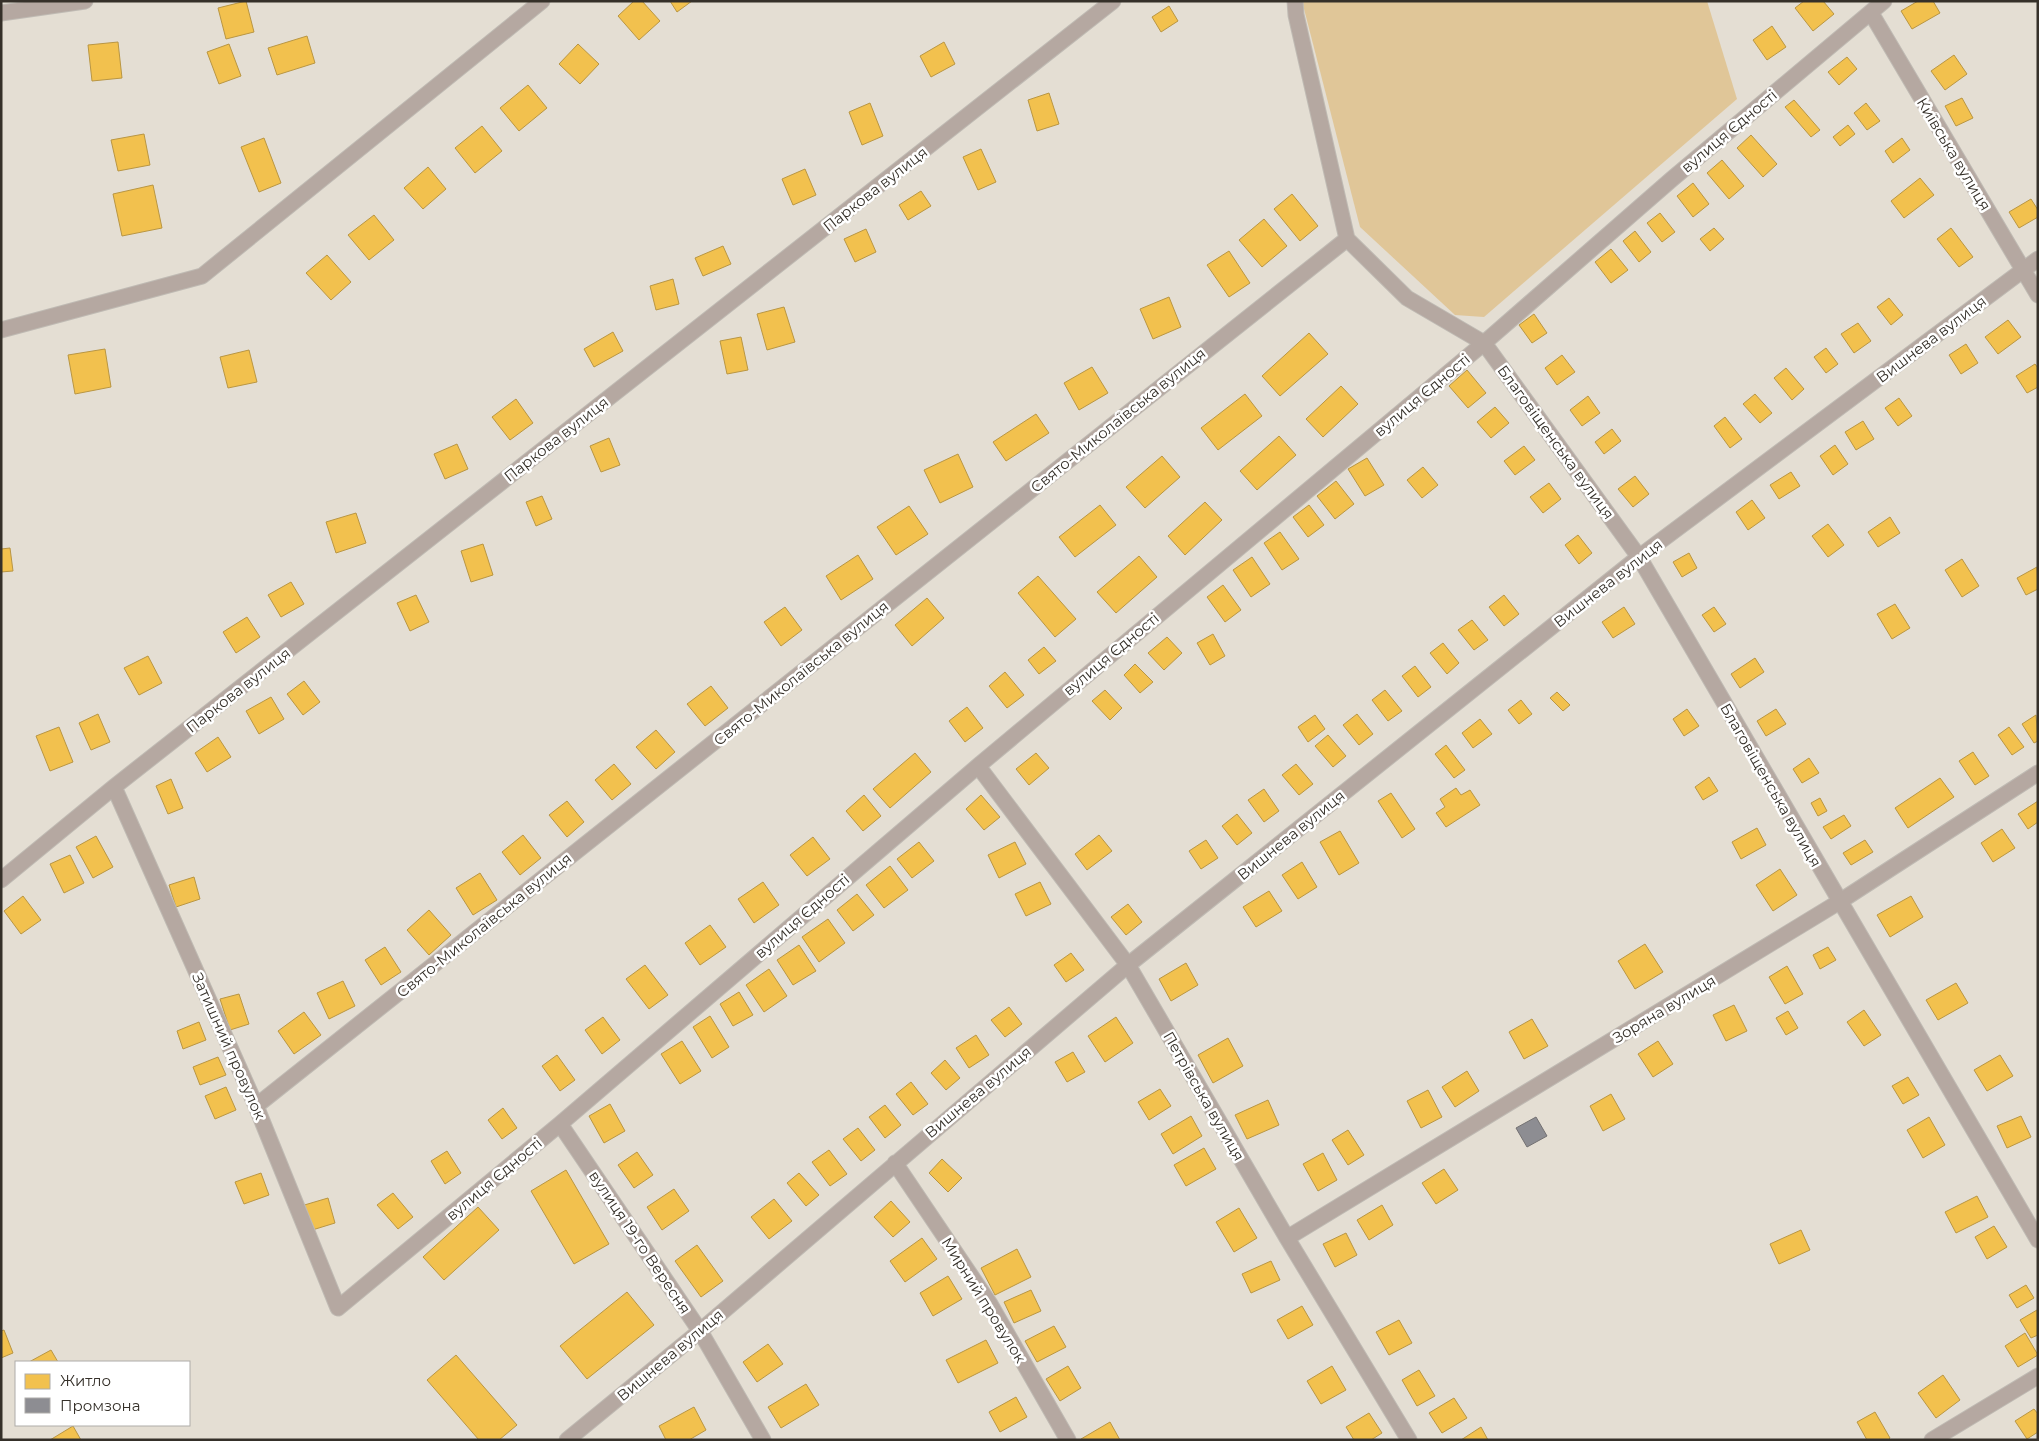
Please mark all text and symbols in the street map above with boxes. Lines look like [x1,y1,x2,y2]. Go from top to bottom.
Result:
street label: вулиця Єдності [1677,85,1781,177]
street label: Київська вулиця [1913,94,1995,214]
street label: Паркова вулиця [819,142,931,236]
street label: Вишнева вулиця [1872,291,1990,387]
street label: Свято-Миколаївська вулиця [1027,344,1209,496]
street label: вулиця Єдності [1370,349,1474,441]
street label: Благовіщенська вулиця [1494,361,1618,523]
street label: Паркова вулиця [500,392,612,486]
street label: Вишнева вулиця [1550,535,1666,631]
street label: Свято-Миколаївська вулиця [710,597,892,749]
street label: вулиця Єдності [1059,608,1163,700]
street label: Паркова вулиця [182,643,294,737]
street label: Благовіщенська вулиця [1716,700,1826,870]
street label: Вишнева вулиця [1233,786,1349,884]
street label: Свято-Миколаївська вулиця [393,849,575,1001]
street label: вулиця Єдності [751,870,853,962]
street label: Затишний провулок [188,970,270,1123]
street label: Зоряна вулиця [1609,971,1719,1047]
street label: Петрівська вулиця [1159,1028,1249,1164]
street label: Вишнева вулиця [921,1042,1035,1142]
street label: вулиця Єдності [442,1133,546,1225]
street label: вулиця 19-го Вересня [585,1167,695,1317]
street label: Мирний провулок [938,1234,1031,1367]
street label: Вишнева вулиця [613,1305,727,1405]
legend [15,1361,190,1426]
text: Житло [60,1371,111,1390]
text: Промзона [60,1396,140,1415]

